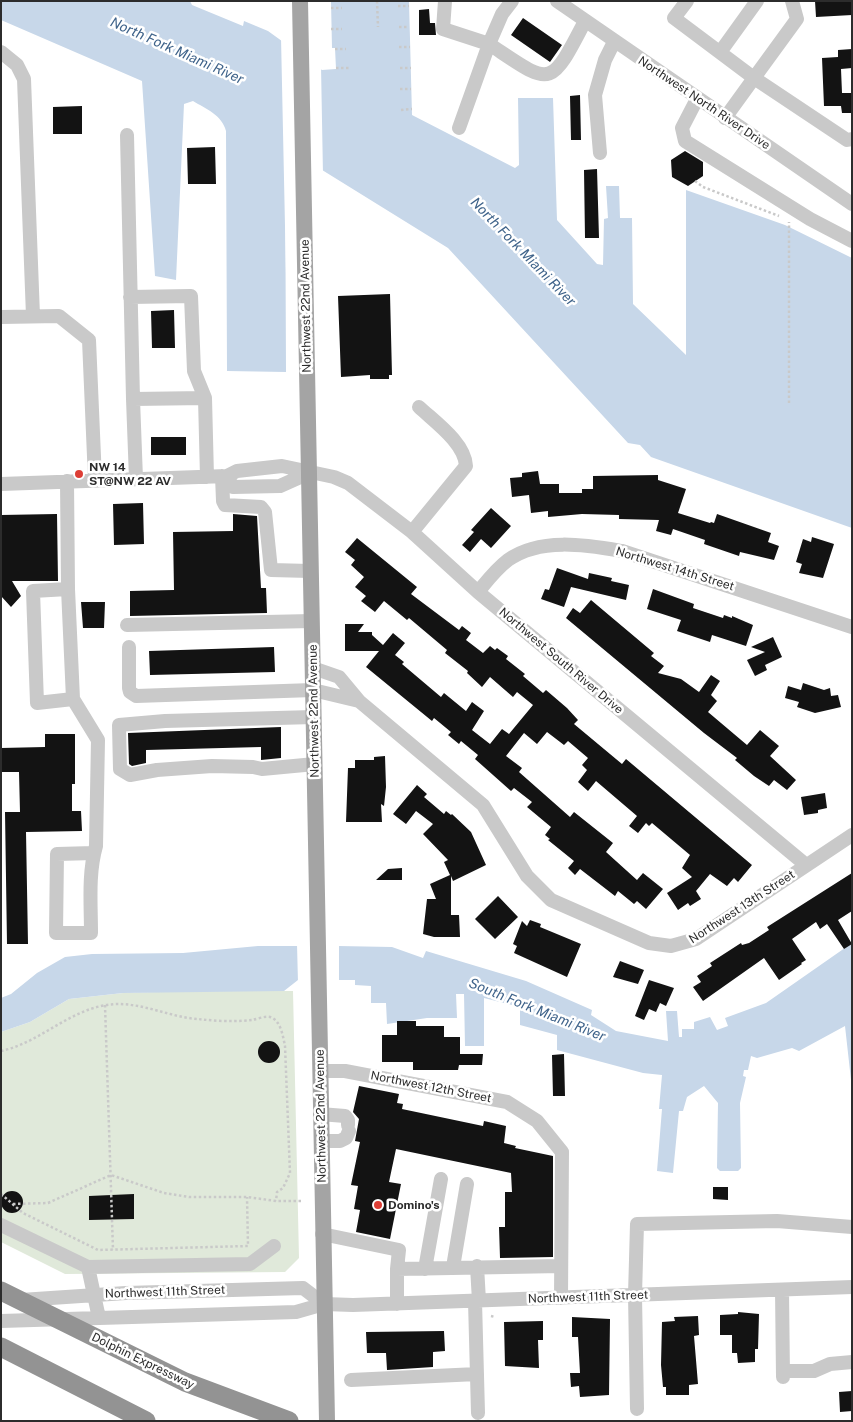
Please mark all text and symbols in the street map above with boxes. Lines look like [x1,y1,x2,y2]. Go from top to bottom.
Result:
water label: North Fork Miami River [108,14,246,88]
street label: Northwest North River Drive [635,53,773,153]
water label: North Fork Miami River [467,194,579,310]
street label: Northwest 22nd Avenue [298,239,314,373]
place label: NW 14 ST@NW 22 AV [89,460,171,488]
marker: NW 14 ST@NW 22 AV [73,468,85,480]
street label: Northwest 14th Street [614,544,736,594]
street label: Northwest South River Drive [496,605,626,717]
street label: Northwest 22nd Avenue [306,644,322,778]
street label: Northwest 13th Street [686,867,798,947]
water label: South Fork Miami River [466,975,608,1045]
street label: Northwest 22nd Avenue [313,1049,329,1183]
street label: Northwest 12th Street [369,1068,493,1106]
place label: Domino's [388,1198,440,1212]
marker: Domino's [372,1199,384,1211]
street label: Northwest 11th Street [105,1283,225,1301]
street label: Northwest 11th Street [528,1288,648,1306]
street label: Dolphin Expressway [89,1330,197,1392]

